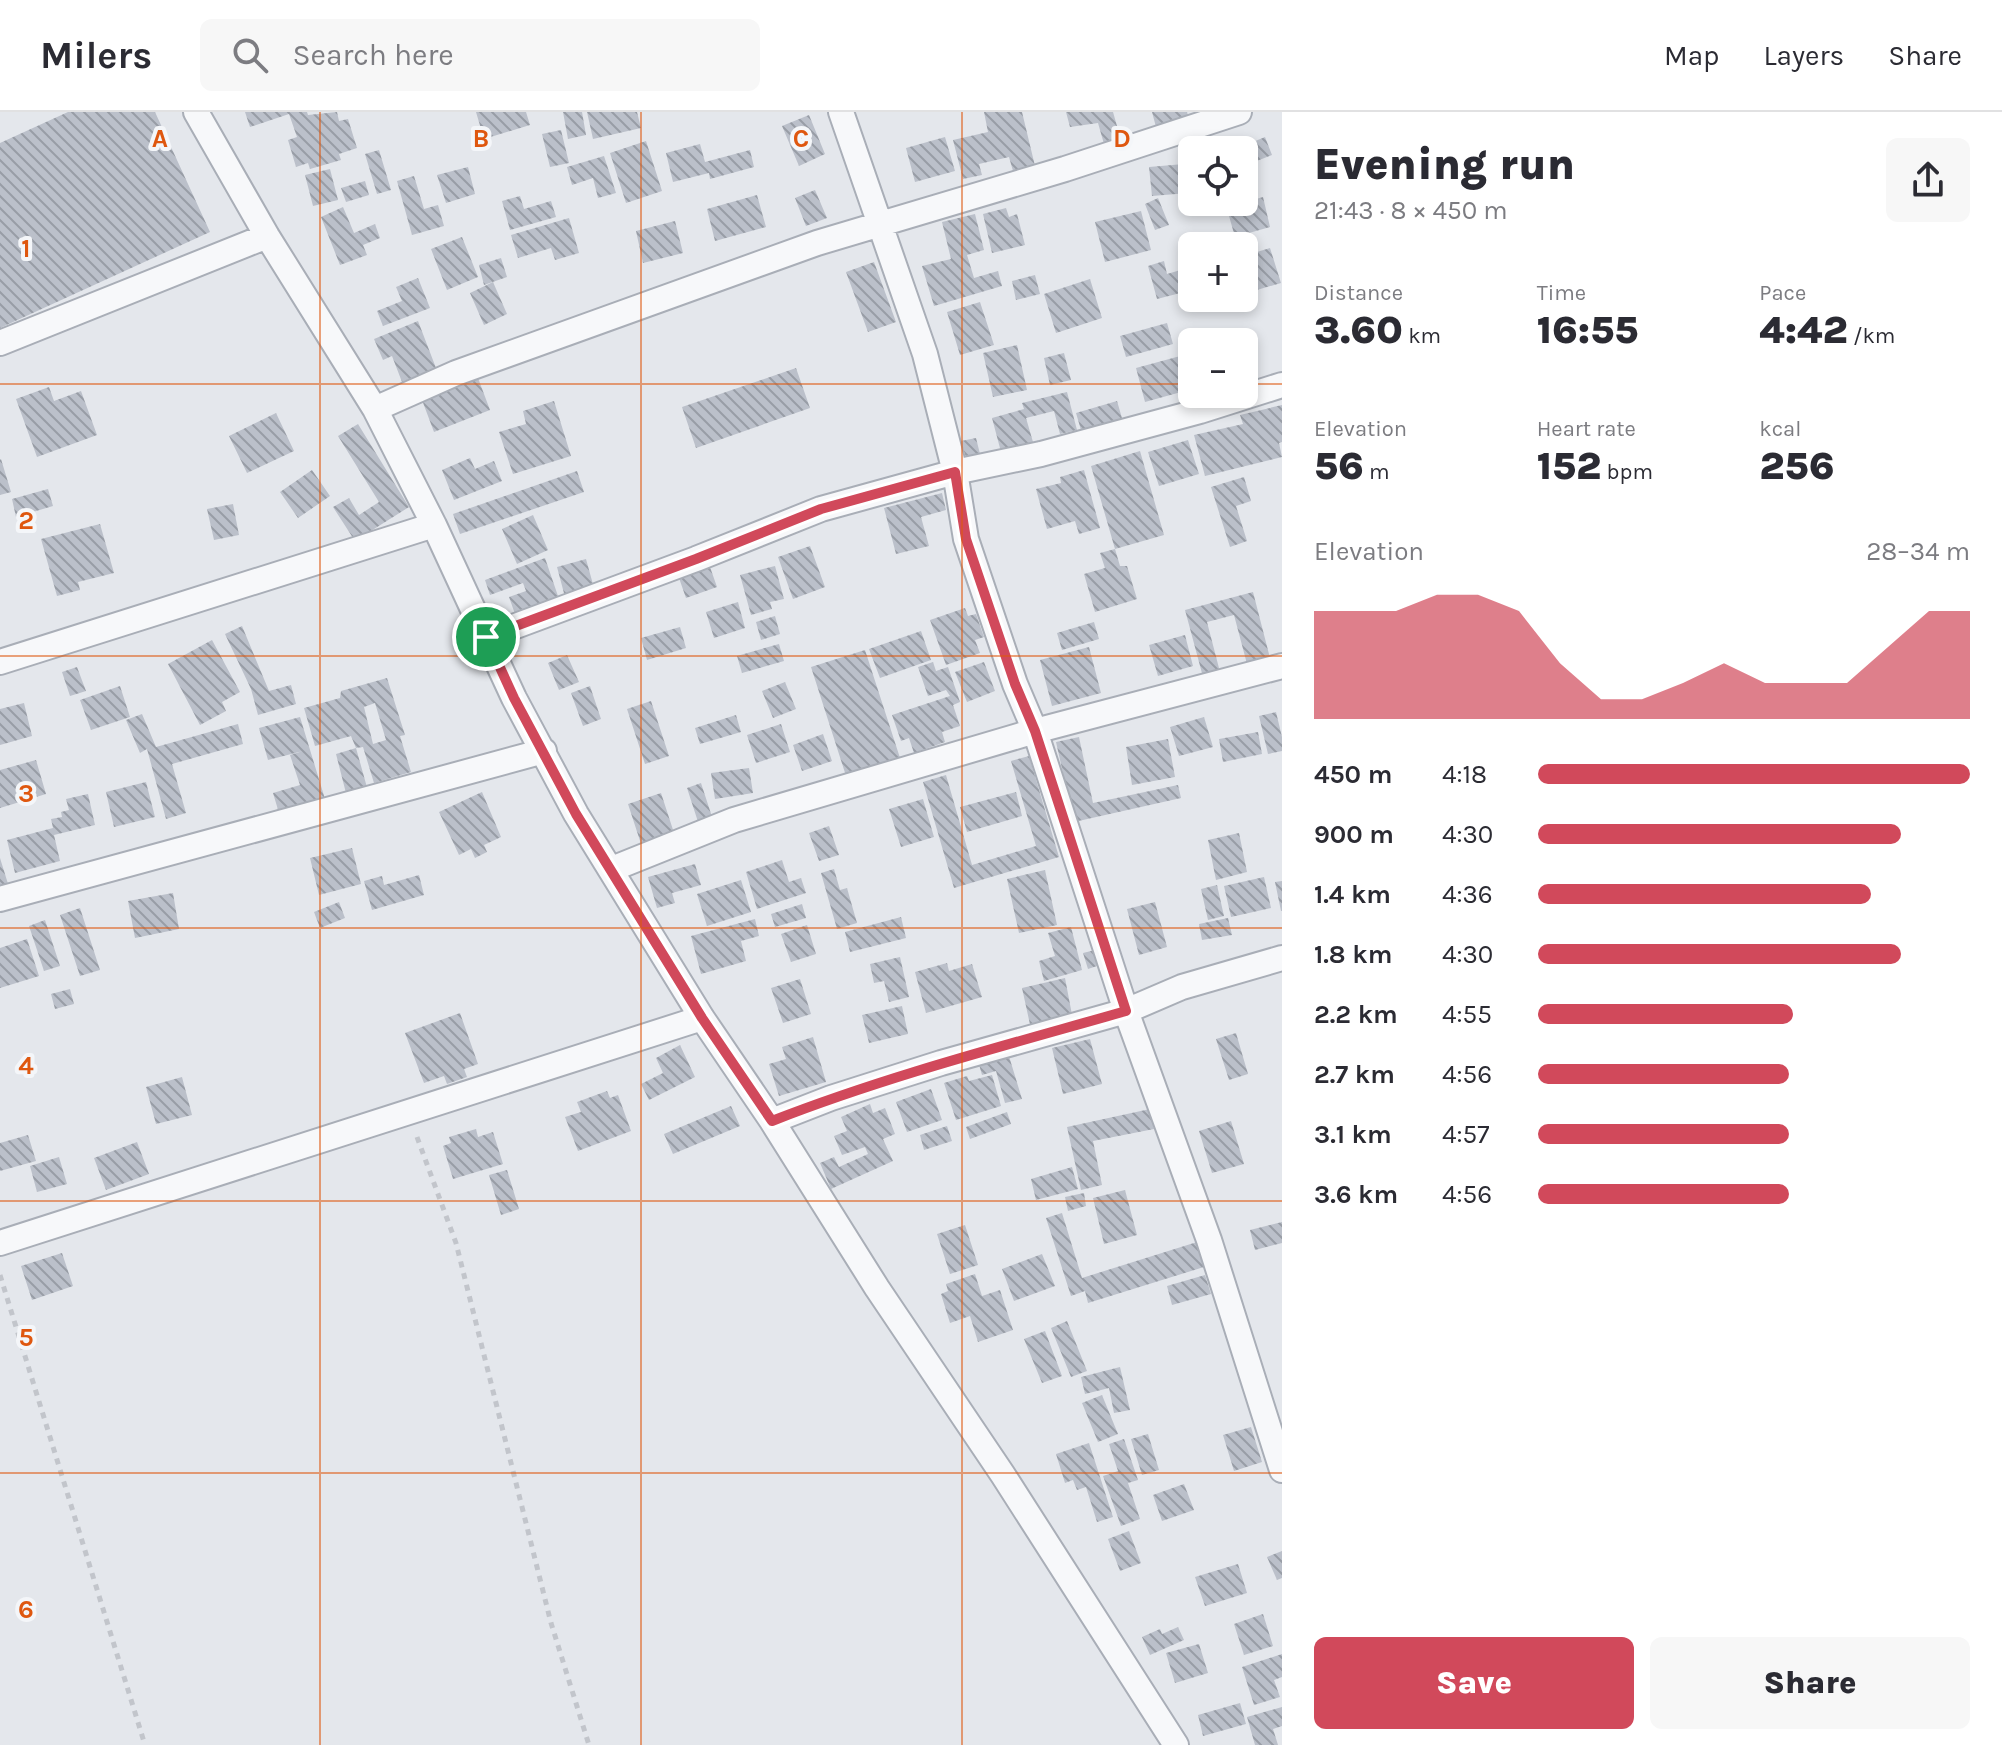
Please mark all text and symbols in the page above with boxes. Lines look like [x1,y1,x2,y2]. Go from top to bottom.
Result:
search box [200,19,760,91]
text: Milers [40,33,152,78]
icon: search [228,33,272,77]
text: Search here [292,37,454,73]
text: Map [1664,39,1719,72]
text: Layers [1763,39,1844,72]
text: Share [1888,39,1962,72]
text: A [152,123,168,154]
text: B [473,123,489,154]
text: C [793,123,809,154]
text: D [1113,123,1131,154]
map controls [1178,136,1258,408]
button: locate [1178,136,1258,216]
button: share [1886,138,1970,222]
text: Evening run [1314,139,1575,190]
text: 21:43 · 8 × 450 m [1314,195,1508,226]
button: + [1178,232,1258,312]
text: 1 [21,233,31,264]
text: Distance [1314,280,1403,306]
text: Time [1537,280,1586,306]
text: Pace [1759,280,1806,306]
text: 3.60 [1314,306,1403,353]
text: 16:55 [1537,306,1638,353]
text: 4:42 [1759,306,1848,353]
text: km [1403,323,1441,349]
text: /km [1848,323,1895,349]
button: − [1178,328,1258,408]
text: Elevation [1314,416,1407,442]
text: Heart rate [1537,416,1636,442]
text: kcal [1759,416,1801,442]
text: 56 [1314,442,1364,489]
text: 152 [1537,442,1601,489]
text: 256 [1759,442,1834,489]
text: m [1364,459,1390,485]
text: bpm [1601,459,1653,485]
text: 2 [18,505,34,536]
text: Elevation [1314,536,1424,567]
text: 28–34 m [1866,536,1970,567]
pin [452,603,520,671]
icon: arrive [464,615,508,659]
text: 450 m [1314,759,1392,790]
text: 4:18 [1442,759,1487,790]
text: 3 [18,778,34,809]
text: 900 m [1314,819,1394,850]
text: 4:30 [1442,819,1493,850]
text: 1.4 km [1314,879,1391,910]
text: 4:36 [1442,879,1493,910]
text: 1.8 km [1314,939,1392,970]
text: 4:30 [1442,939,1493,970]
text: 2.2 km [1314,999,1398,1030]
text: 4:55 [1442,999,1492,1030]
text: 4 [18,1050,34,1081]
text: 2.7 km [1314,1059,1395,1090]
text: 4:56 [1442,1059,1492,1090]
text: 3.1 km [1314,1119,1392,1150]
text: 4:57 [1442,1119,1489,1150]
text: 3.6 km [1314,1179,1398,1210]
text: 4:56 [1442,1179,1492,1210]
text: 5 [18,1322,34,1353]
text: 6 [18,1594,34,1625]
button: Save [1314,1637,1634,1729]
button: Share [1650,1637,1970,1729]

